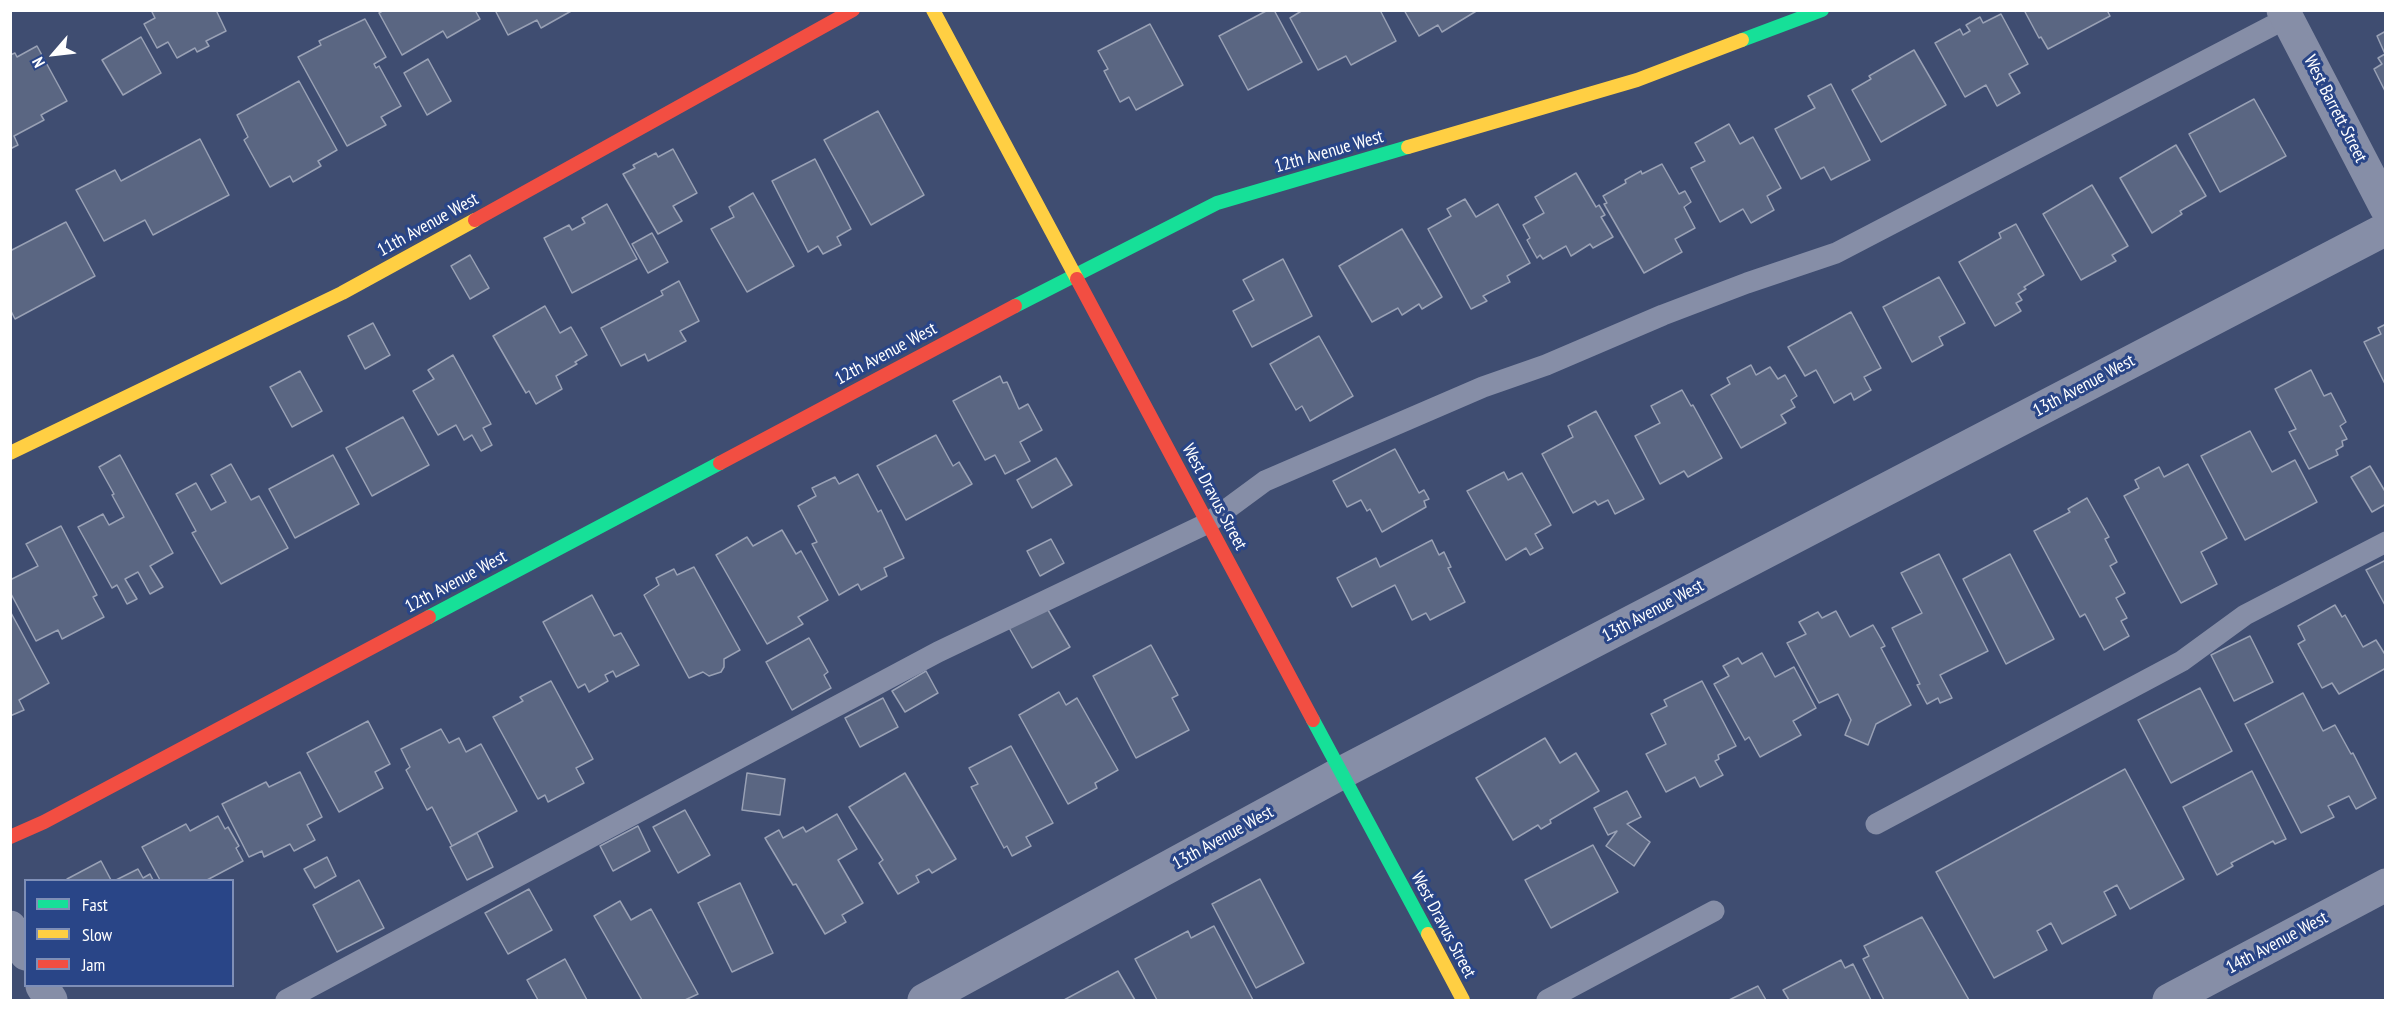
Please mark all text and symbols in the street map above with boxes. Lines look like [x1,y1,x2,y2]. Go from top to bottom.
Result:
north arrow [24,24,84,84]
street label: West Barrett Street [2299,52,2371,166]
text: N [27,54,49,71]
street label: 12th Avenue West [1272,126,1386,178]
street label: 11th Avenue West [374,188,482,262]
street label: 12th Avenue West [831,318,941,390]
street label: 13th Avenue West [2029,350,2139,422]
street label: West Dravus Street [1177,440,1251,554]
street label: 12th Avenue West [401,546,511,618]
street label: 13th Avenue West [1598,575,1708,647]
street label: 13th Avenue West [1169,801,1277,875]
street label: West Dravus Street [1406,868,1480,982]
legend [24,879,234,987]
text: Fast [82,893,108,916]
street label: 14th Avenue West [2222,907,2332,979]
text: Slow [82,923,112,946]
text: Jam [82,953,105,976]

